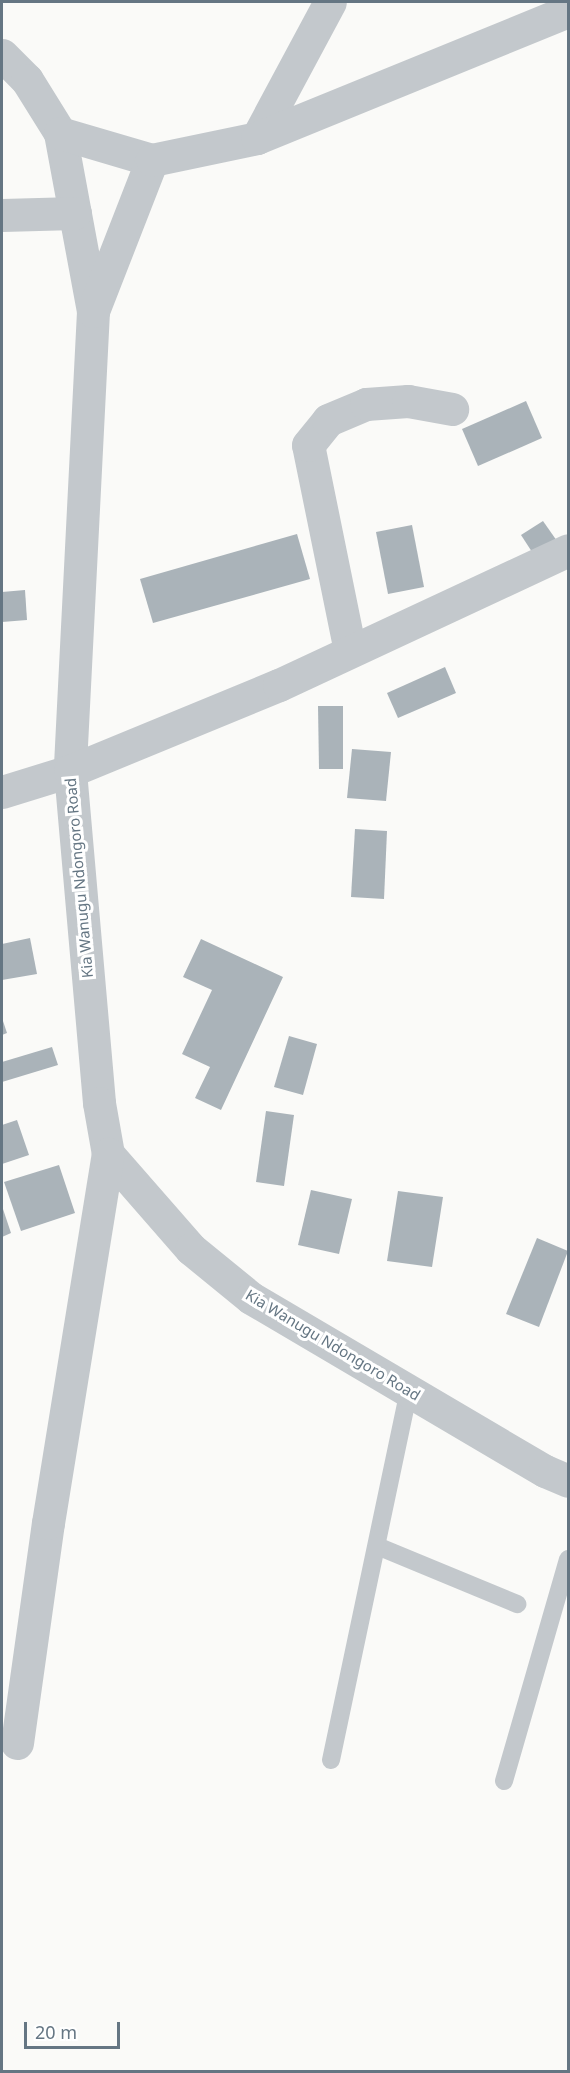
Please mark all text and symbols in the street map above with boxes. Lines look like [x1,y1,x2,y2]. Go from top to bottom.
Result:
street label: Kia Wanugu Ndongoro Road [61,777,97,979]
street label: Kia Wanugu Ndongoro Road [242,1286,424,1404]
scale bar [27,2010,123,2048]
text: 20 m [35,2020,77,2044]

